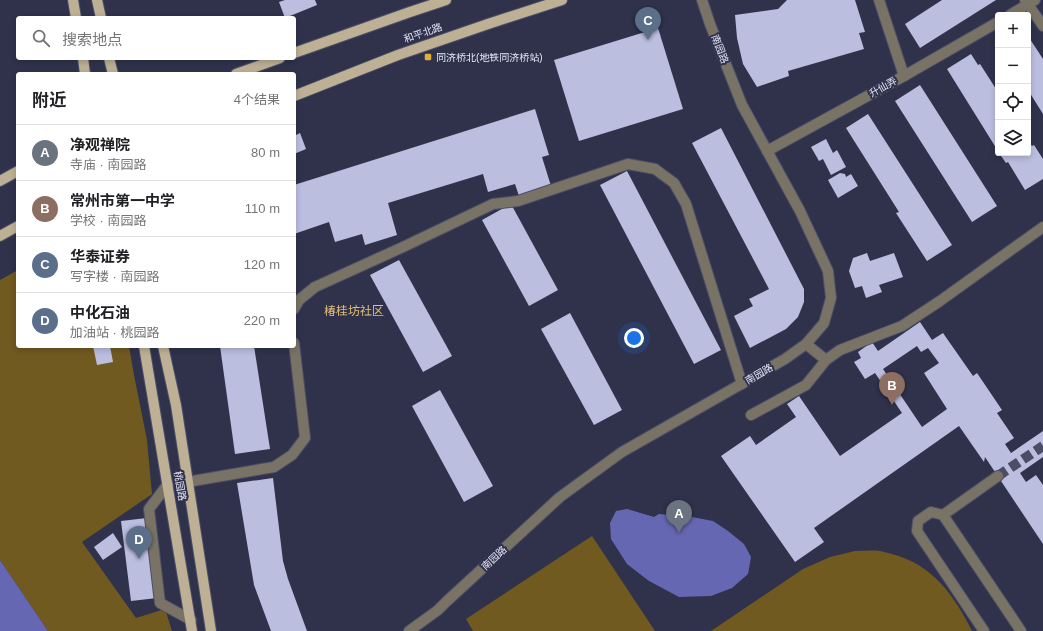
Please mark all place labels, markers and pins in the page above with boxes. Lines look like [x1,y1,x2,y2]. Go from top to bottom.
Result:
pin: C [635,7,661,40]
marker: 同济桥北(地铁同济桥站) [423,52,433,62]
place label: 同济桥北(地铁同济桥站) [436,52,543,63]
pin: B [879,372,905,405]
pin: A [666,500,692,533]
pin: D [126,526,152,559]

